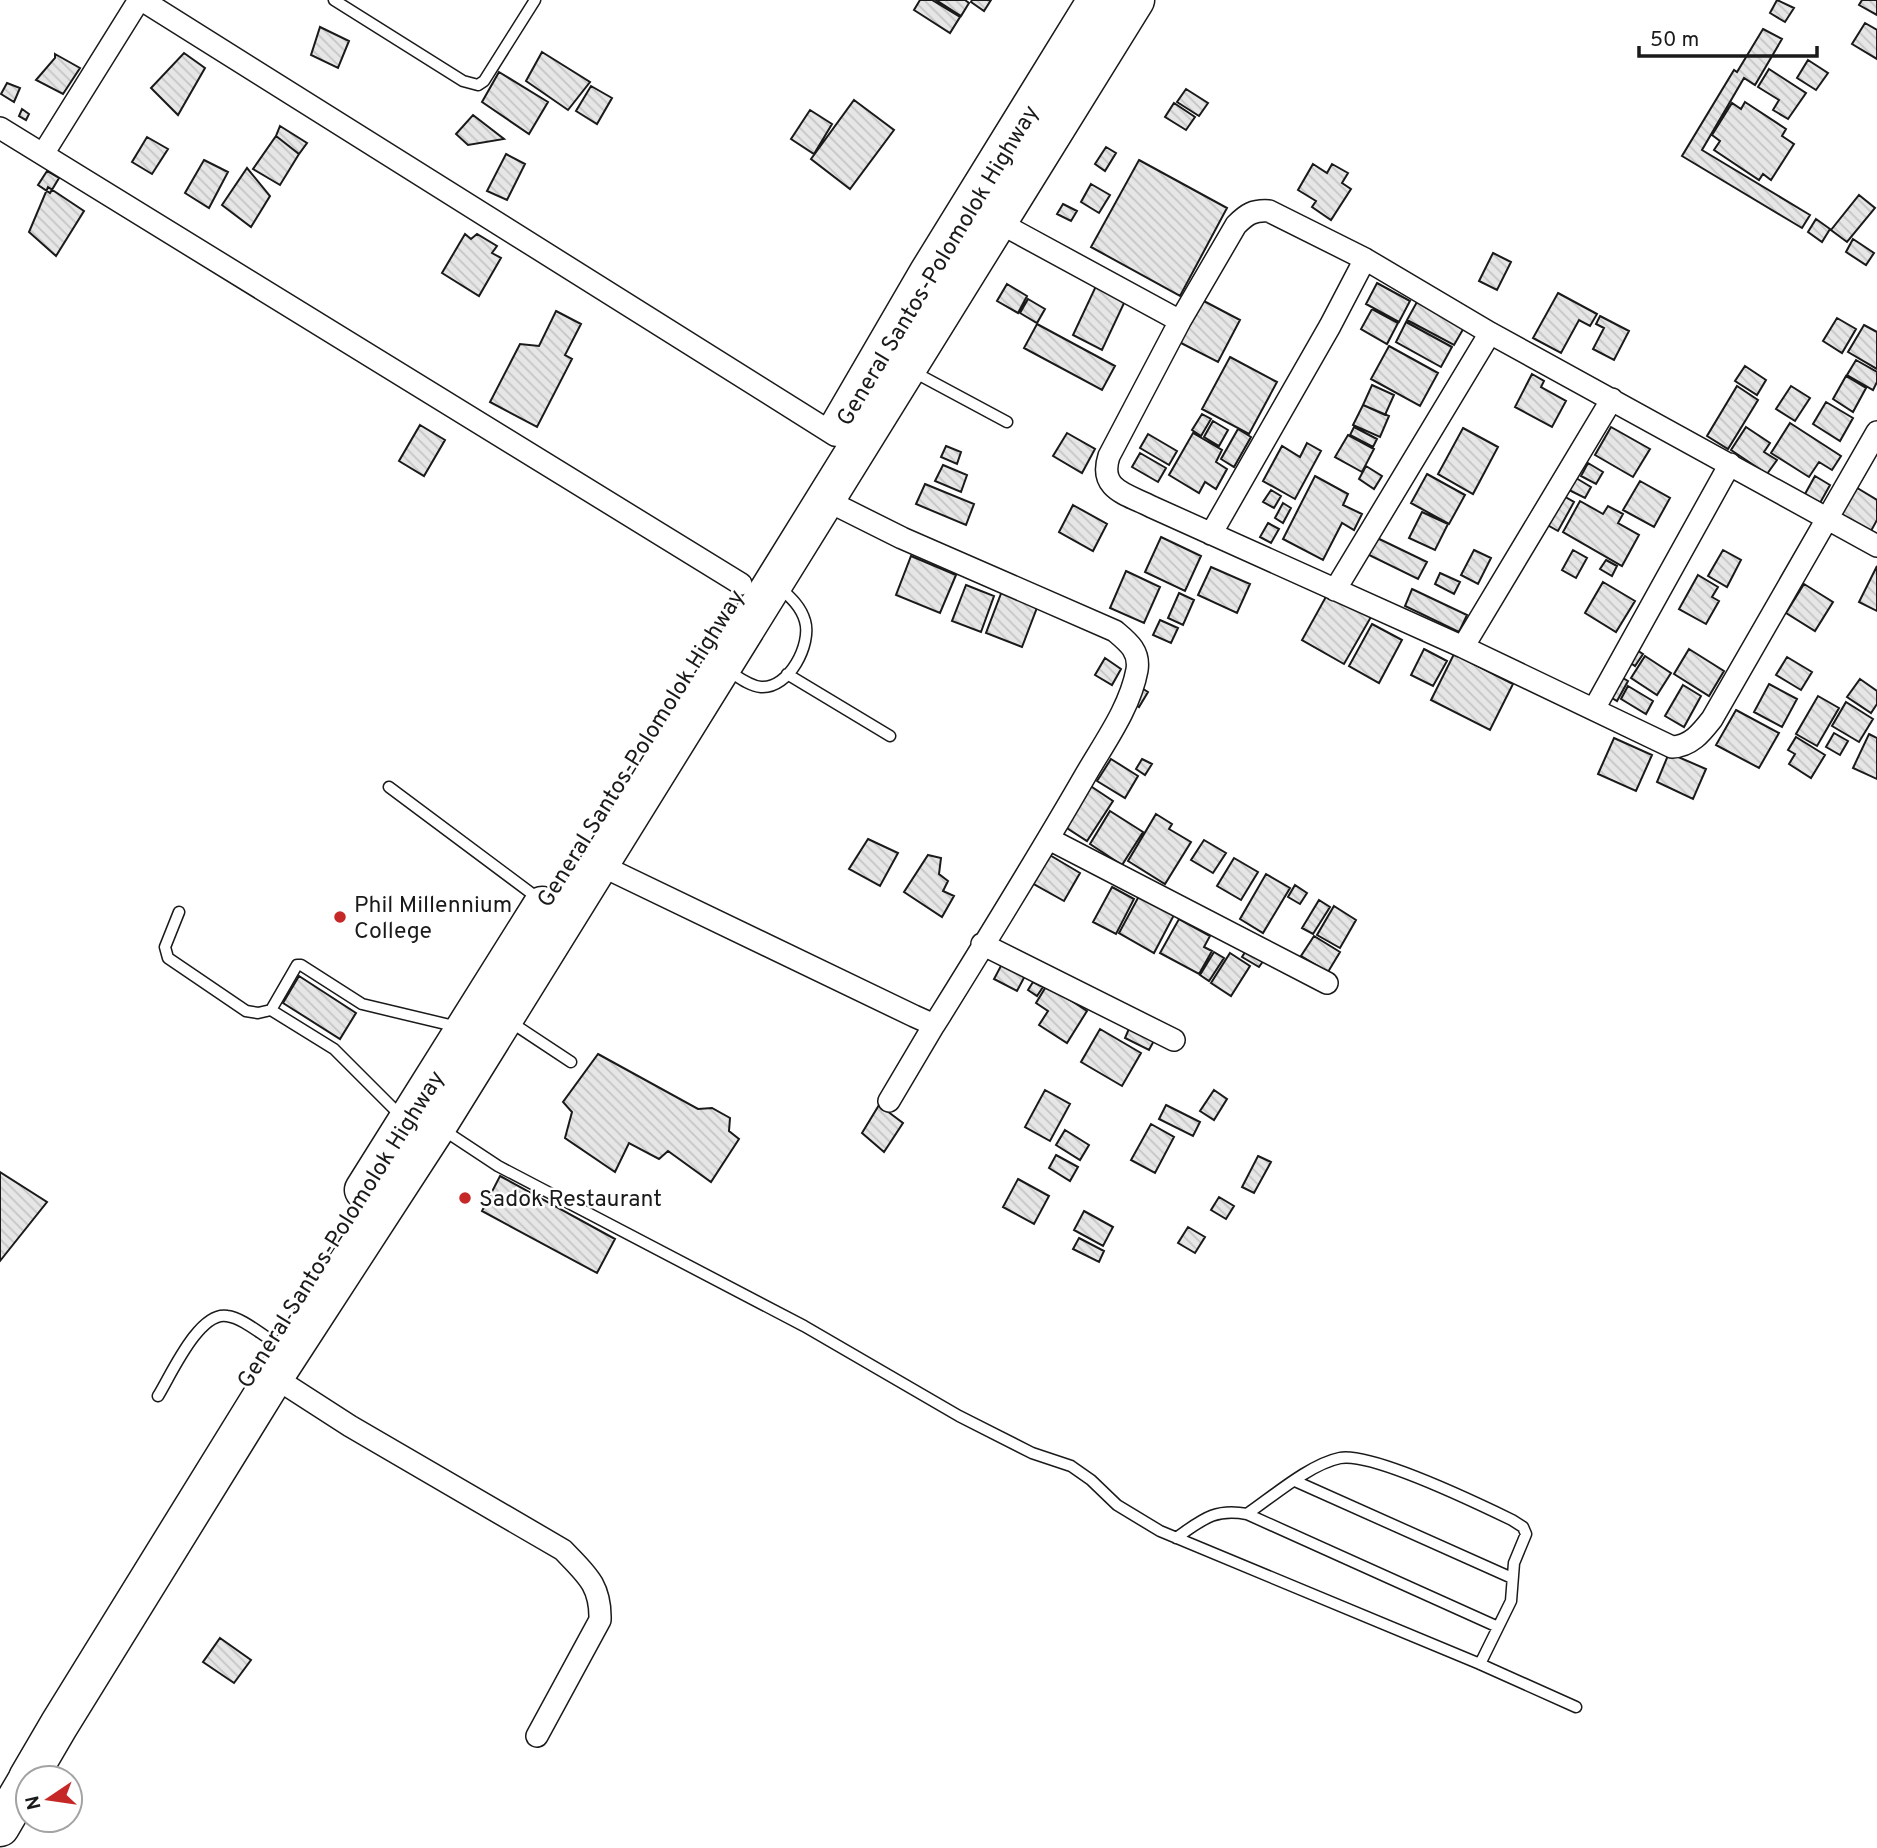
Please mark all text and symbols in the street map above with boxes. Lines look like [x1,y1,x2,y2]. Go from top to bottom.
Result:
scale bar [1639,14,1818,58]
text: 50 m [1650,27,1699,54]
street label: General Santos-Polomolok Highway [832,101,1047,432]
street label: General Santos-Polomolok Highway [532,585,752,914]
place label: Phil Millennium College [354,892,512,947]
marker: Phil Millennium College [332,909,348,925]
street label: General Santos-Polomolok Highway [232,1066,452,1395]
place label: Sadok Restaurant [479,1186,662,1215]
marker: Sadok Restaurant [457,1190,473,1206]
north arrow [14,1764,84,1834]
text: N [21,1793,48,1812]

